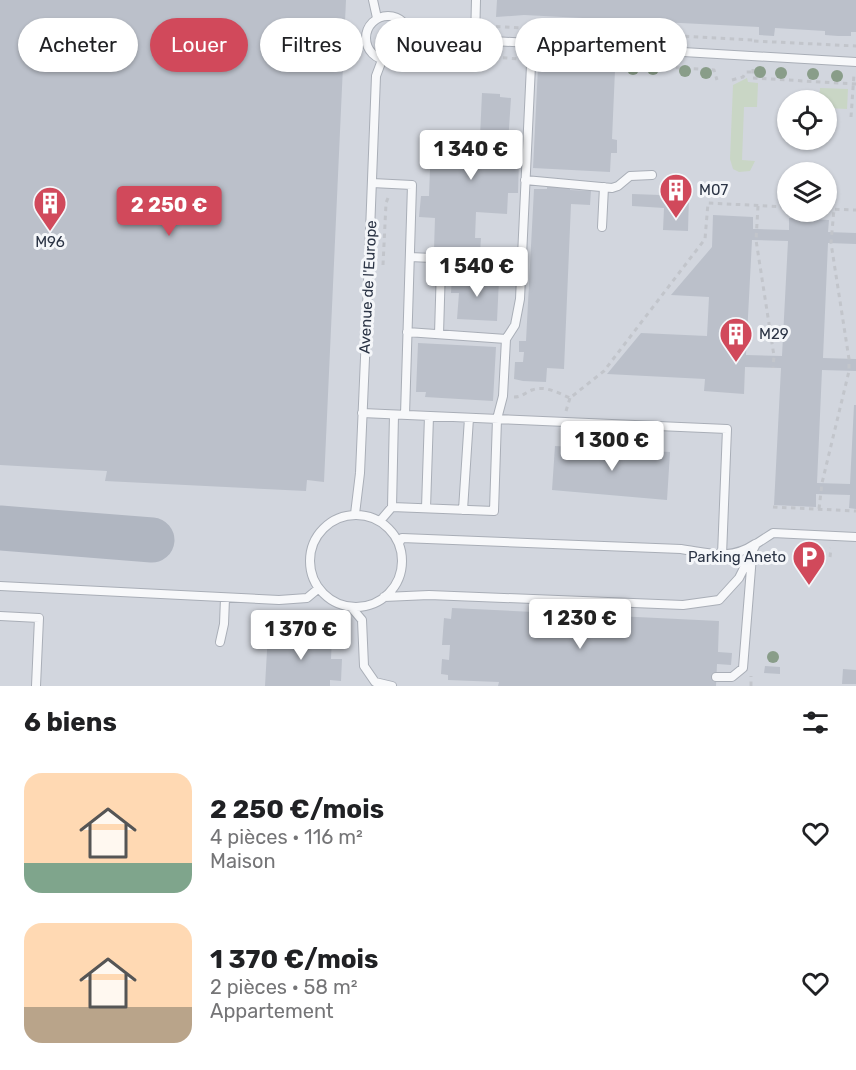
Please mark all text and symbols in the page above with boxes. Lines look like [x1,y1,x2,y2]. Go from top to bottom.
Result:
chip: Acheter [18,18,138,72]
chip: Louer [150,18,248,72]
chip: Filtres [260,18,363,72]
chip: Nouveau [375,18,503,72]
chip: Appartement [515,18,687,72]
map controls [777,90,837,222]
button: locate [777,90,837,150]
pin: 1 340 € [416,130,526,181]
text: 1 340 € [434,137,508,161]
button: layers [777,162,837,222]
building icon: M07 [658,172,694,219]
place label: M07 [699,181,728,199]
building icon: M96 [32,185,68,232]
pin: 2 250 € [114,186,224,237]
text: 2 250 € [131,193,207,217]
street label: Avenue de l'Europe [356,220,380,354]
place label: M96 [35,233,65,251]
pin: 1 540 € [422,247,532,298]
text: 1 540 € [440,254,514,278]
building icon: M29 [718,316,754,363]
place label: M29 [759,325,789,343]
pin: 1 300 € [557,421,667,472]
text: 1 300 € [575,428,649,452]
parking icon: Parking Aneto [791,539,827,586]
place label: Parking Aneto [688,548,786,566]
pin: 1 230 € [525,599,635,650]
text: 1 230 € [543,606,617,630]
pin: 1 370 € [246,610,356,661]
text: 1 370 € [265,617,337,641]
icon: filters [799,706,832,739]
text: 6 biens [24,707,117,738]
text: 2 250 €/mois [210,794,384,825]
icon: home [72,797,144,869]
icon: heart [799,817,832,850]
text: 4 pièces · 116 m² [210,825,363,849]
text: Maison [210,849,276,873]
text: 1 370 €/mois [210,944,378,975]
icon: home [72,947,144,1019]
icon: heart [799,967,832,1000]
text: 2 pièces · 58 m² [210,975,358,999]
text: Appartement [210,999,334,1023]

